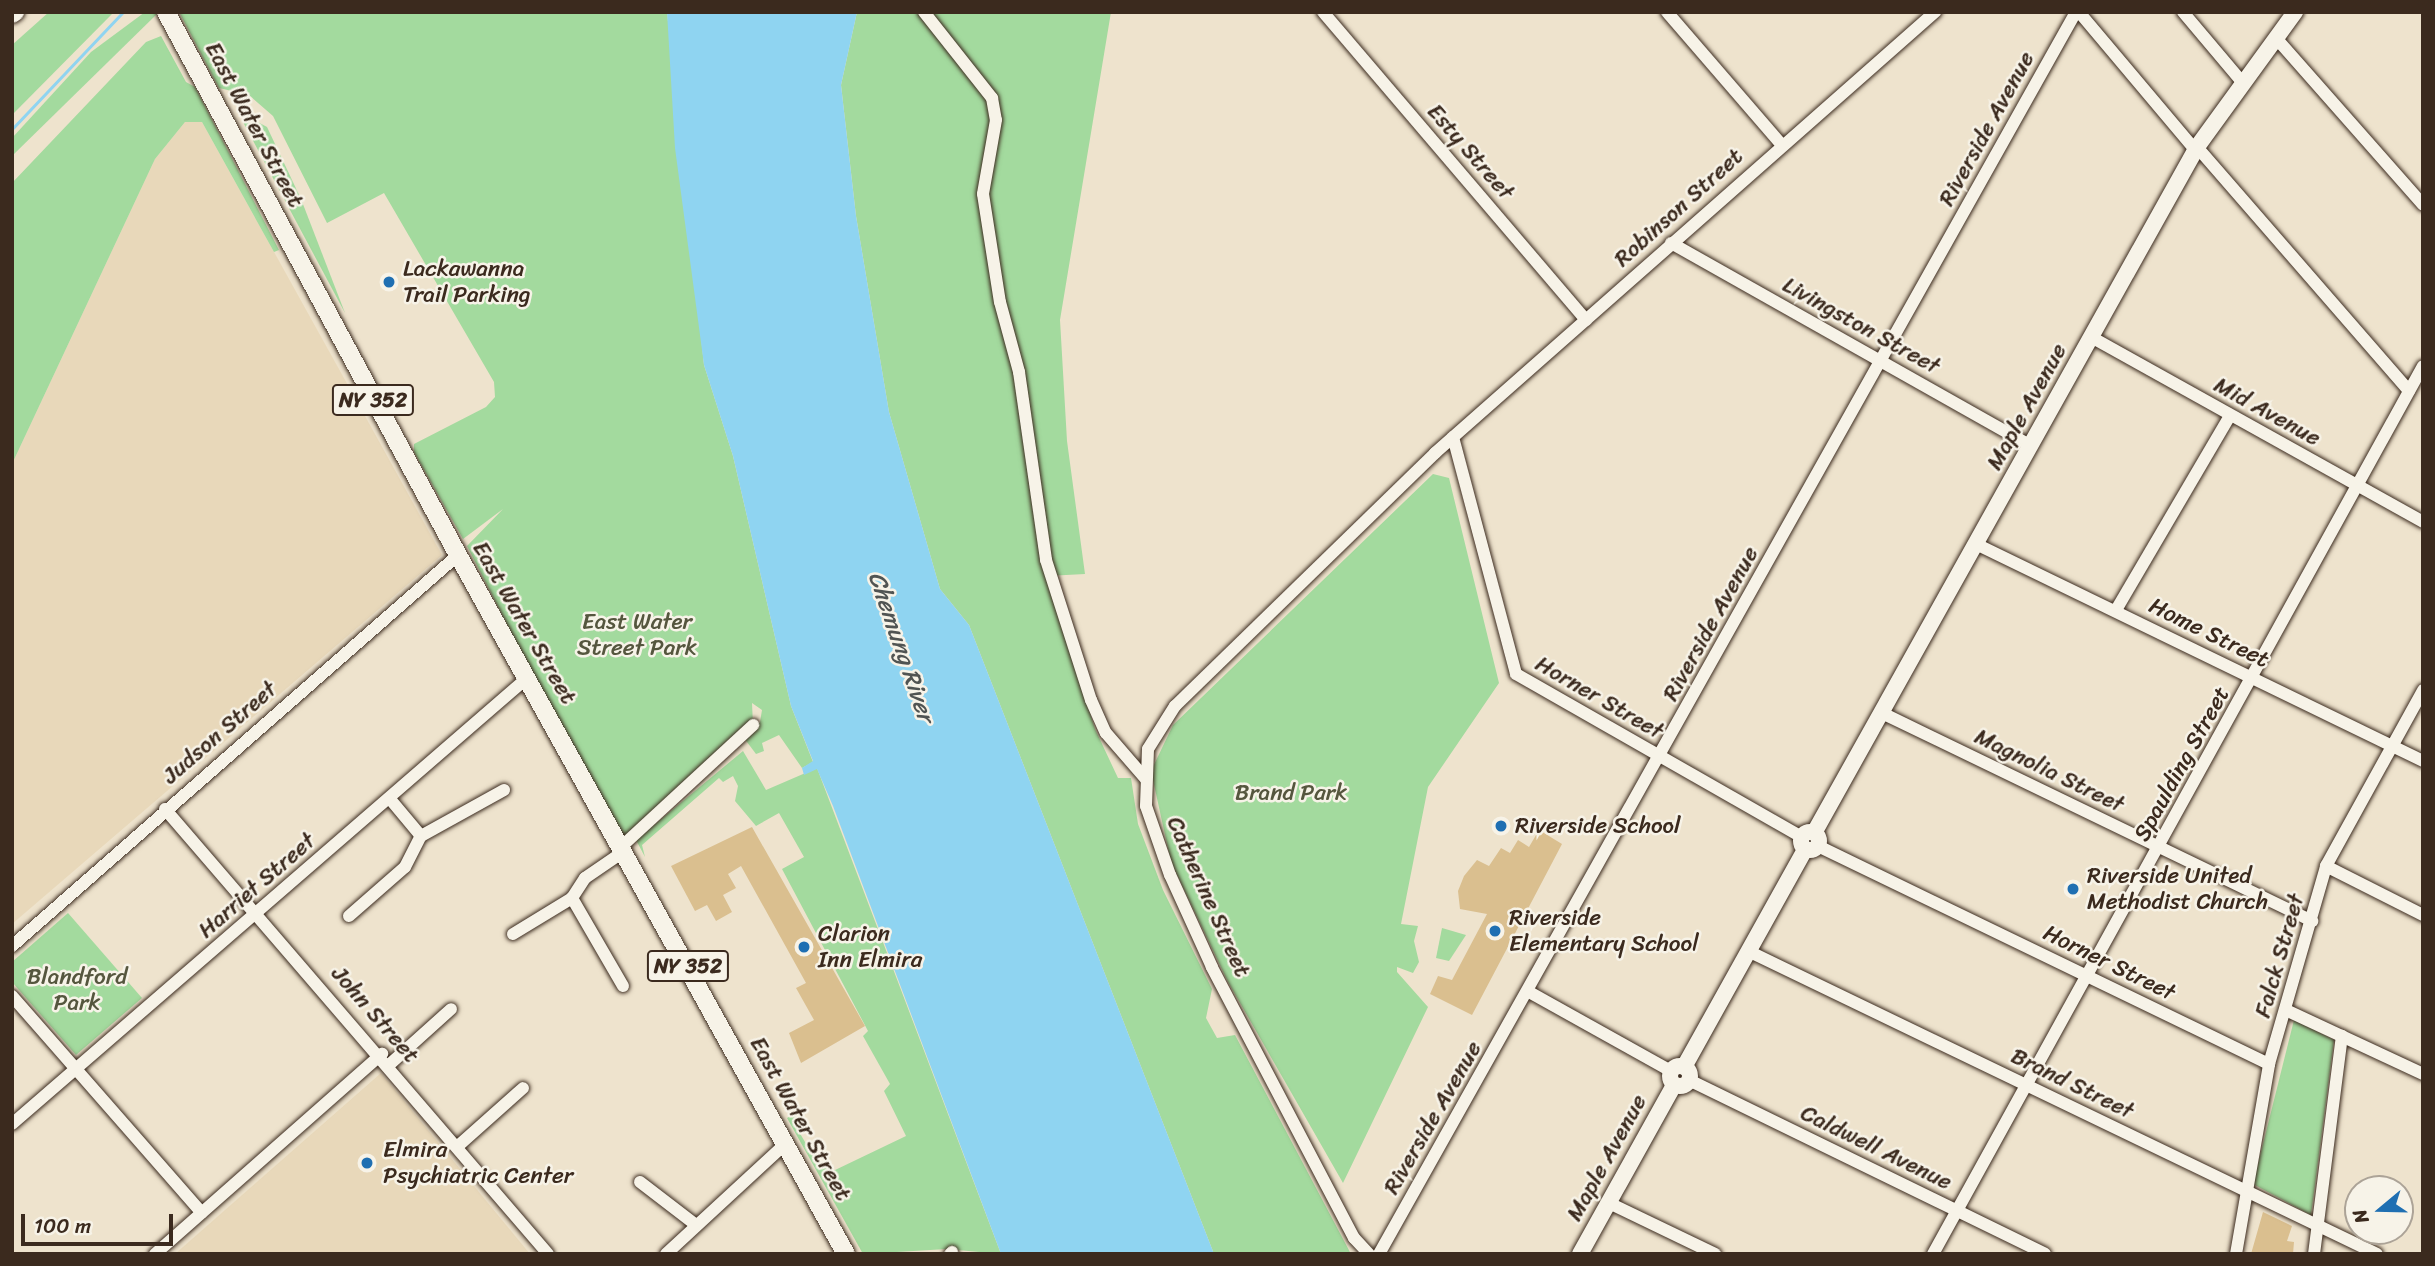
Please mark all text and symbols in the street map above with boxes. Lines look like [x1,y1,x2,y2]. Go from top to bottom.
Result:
street label: East Water Street [199,37,309,213]
street label: Riverside Avenue [1933,47,2041,211]
street label: Esty Street [1421,98,1519,206]
street label: Robinson Street [1609,143,1749,273]
place label: Lackawanna Trail Parking [403,255,531,309]
street label: Livingston Street [1778,271,1944,381]
marker: Lackawanna Trail Parking [381,274,397,290]
street label: Maple Avenue [1981,339,2073,475]
street label: Mid Avenue [2209,372,2325,452]
road number: NY 352 [331,382,415,418]
street label: East Water Street [466,536,582,710]
street label: Riverside Avenue [1657,542,1765,706]
water label: Chemung River [862,568,940,726]
street label: Home Street [2144,592,2274,674]
park label: East Water Street Park [577,608,697,662]
street label: Horner Street [1530,650,1668,746]
street label: Judson Street [157,676,283,790]
street label: Spaulding Street [2128,682,2236,846]
street label: Magnolia Street [1970,723,2128,819]
park label: Brand Park [1234,779,1348,807]
place label: Riverside School [1515,812,1681,840]
street label: Catherine Street [1160,813,1256,981]
marker: Riverside School [1493,818,1509,834]
street label: Harriet Street [193,828,321,944]
place label: Riverside United Methodist Church [2087,862,2268,916]
marker: Riverside United Methodist Church [2065,881,2081,897]
street label: Falck Street [2249,891,2311,1021]
place label: Riverside Elementary School [1509,904,1699,958]
street label: Horner Street [2038,919,2180,1007]
place label: Clarion Inn Elmira [818,920,922,974]
marker: Riverside Elementary School [1487,923,1503,939]
marker: Clarion Inn Elmira [796,939,812,955]
road number: NY 352 [646,948,730,984]
street label: John Street [325,961,425,1069]
park label: Blandford Park [27,963,127,1017]
street label: East Water Street [743,1032,857,1206]
street label: Riverside Avenue [1378,1037,1488,1199]
street label: Brand Street [2006,1042,2138,1126]
street label: Maple Avenue [1561,1090,1653,1226]
street label: Caldwell Avenue [1796,1099,1956,1197]
place label: Elmira Psychiatric Center [383,1136,574,1190]
marker: Elmira Psychiatric Center [357,1153,377,1173]
north arrow [2344,1175,2414,1245]
scale bar [24,1200,177,1244]
text: N [2343,1205,2378,1228]
text: 100 m [34,1207,91,1245]

